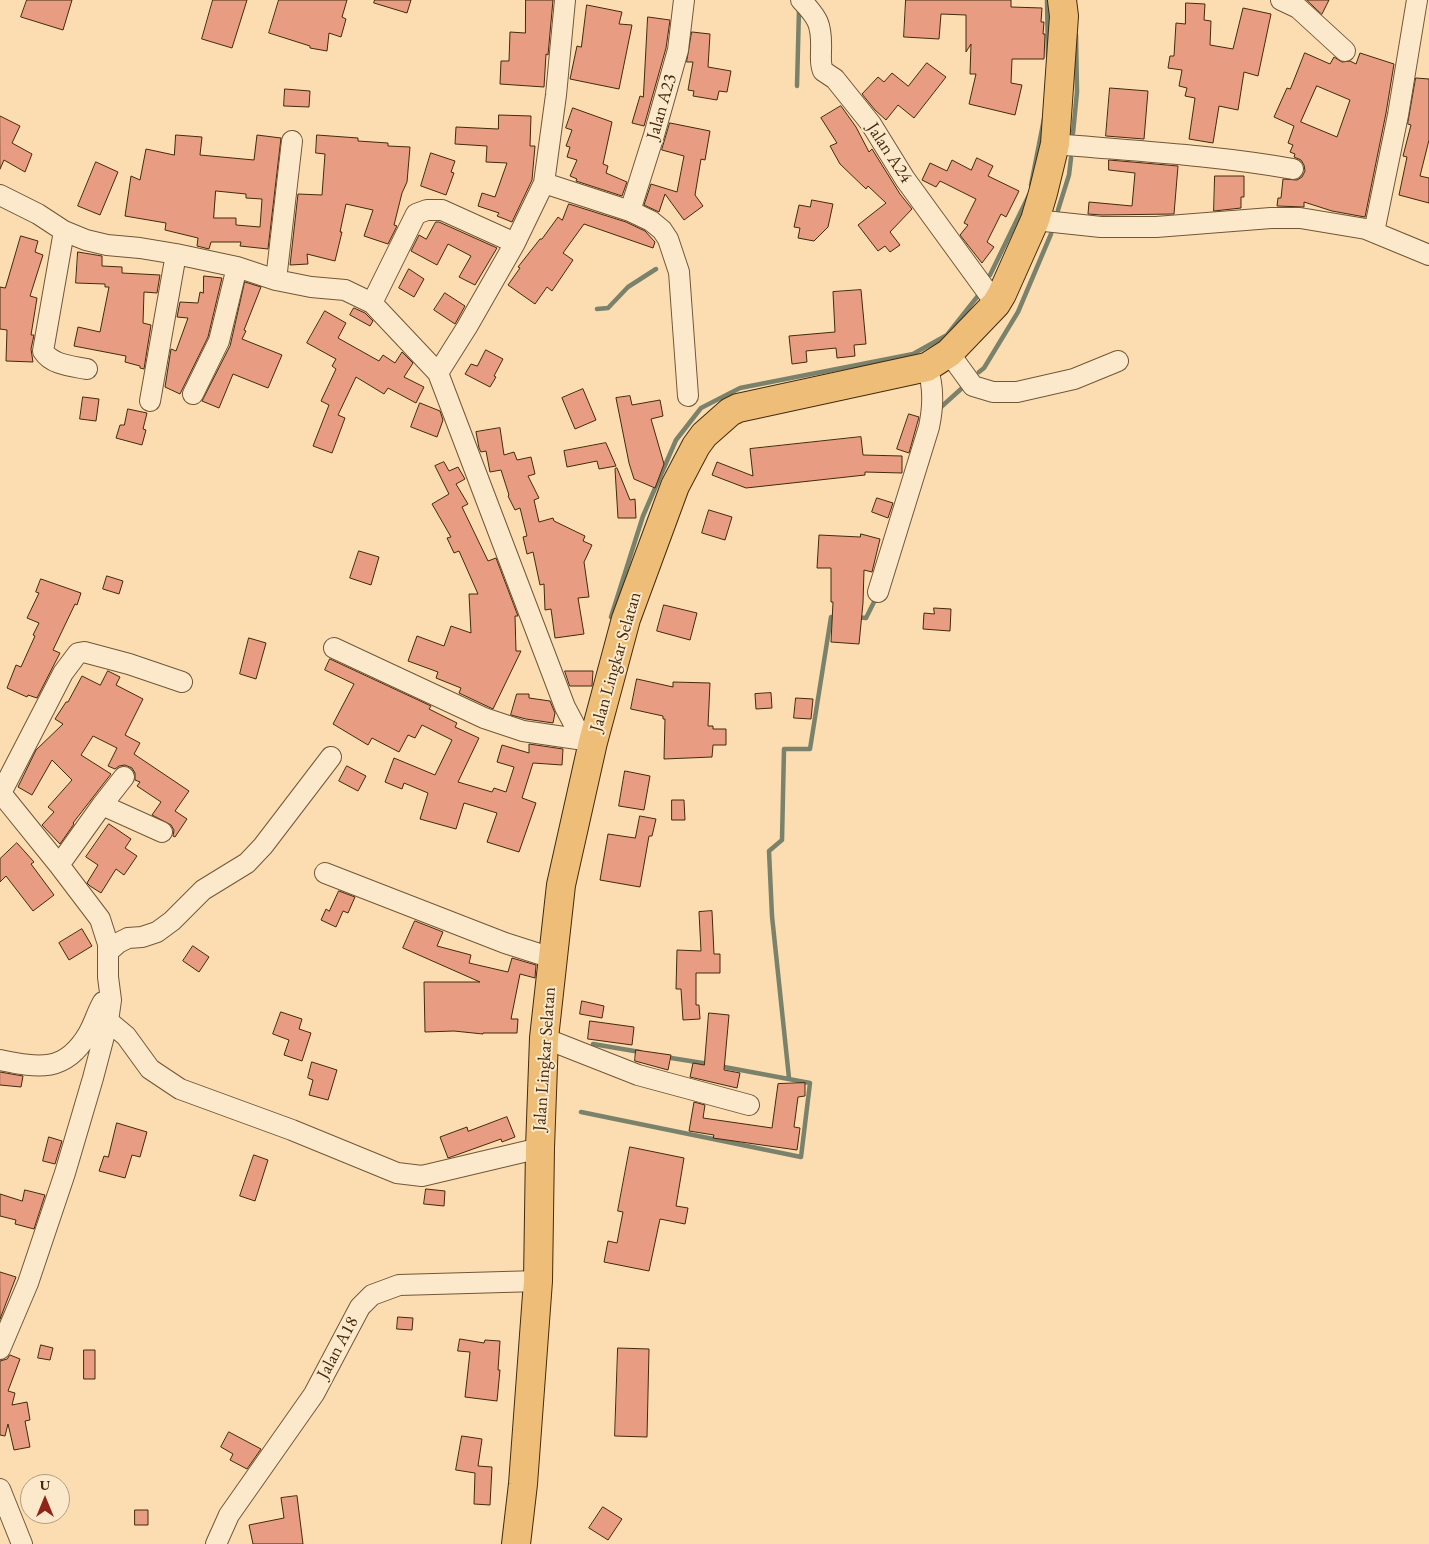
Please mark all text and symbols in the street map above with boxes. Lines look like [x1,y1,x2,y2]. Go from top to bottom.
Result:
street label: Jalan A23 [642,72,682,142]
street label: Jalan A24 [862,119,916,187]
street label: Jalan Lingkar Selatan [586,590,646,734]
street label: Jalan Lingkar Selatan [529,986,561,1132]
street label: Jalan A18 [313,1313,363,1383]
north arrow [20,1474,70,1524]
text: U [40,1476,50,1494]

